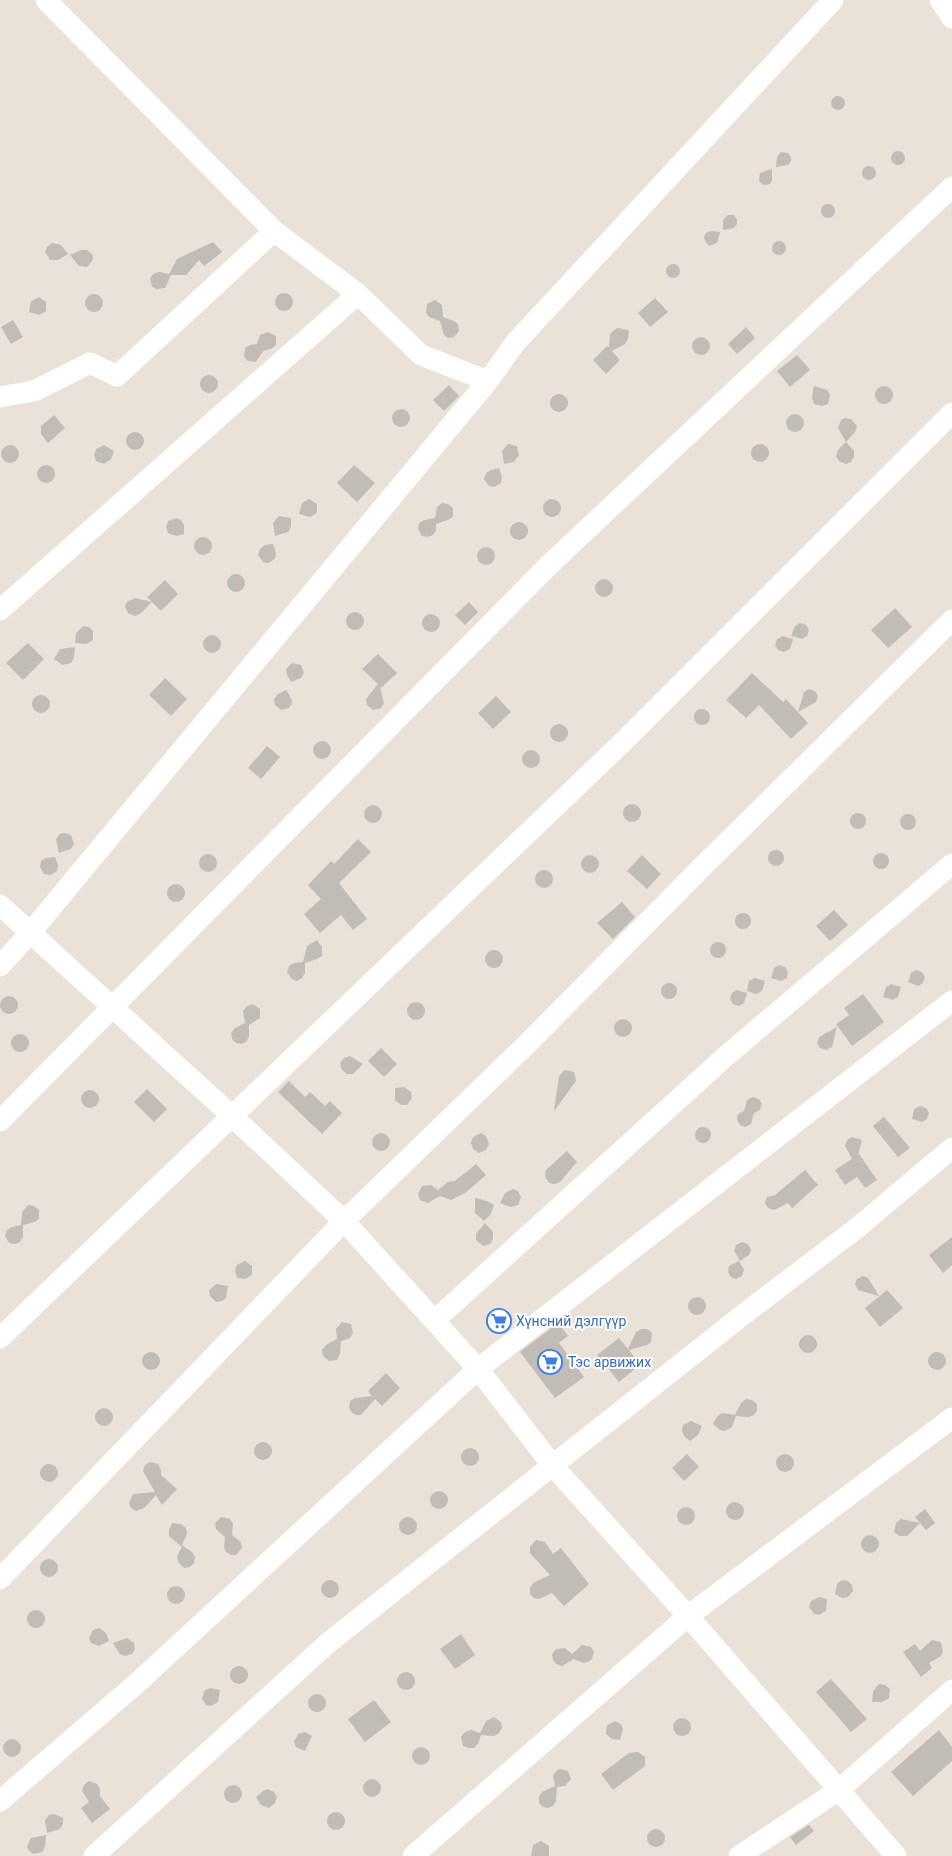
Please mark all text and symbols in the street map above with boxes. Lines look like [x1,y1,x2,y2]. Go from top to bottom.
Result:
supermarket icon: Хүнсний дэлгүүр [486,1308,512,1334]
place label: Хүнсний дэлгүүр [516,1313,627,1329]
supermarket icon: Тэс арвижих [537,1349,563,1375]
place label: Тэс арвижих [568,1354,651,1370]

